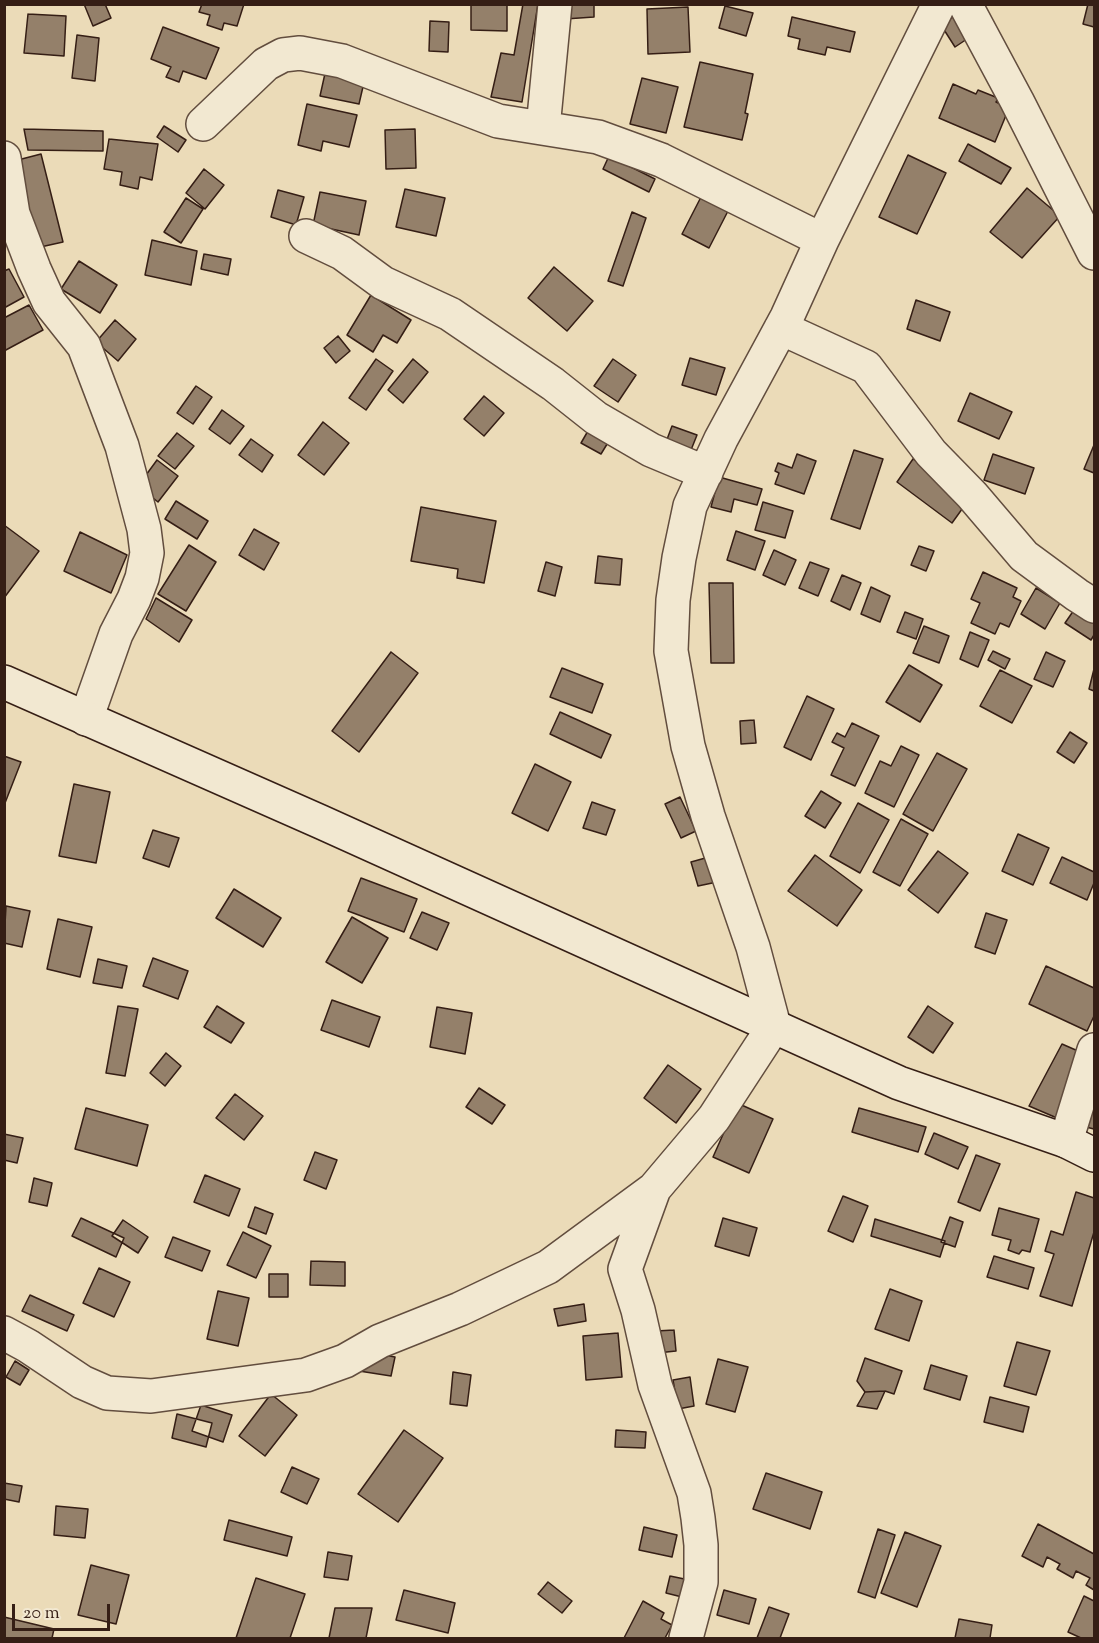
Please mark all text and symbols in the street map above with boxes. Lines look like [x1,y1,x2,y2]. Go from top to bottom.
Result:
scale bar [15,1592,112,1630]
text: 20 m [23,1601,60,1627]

